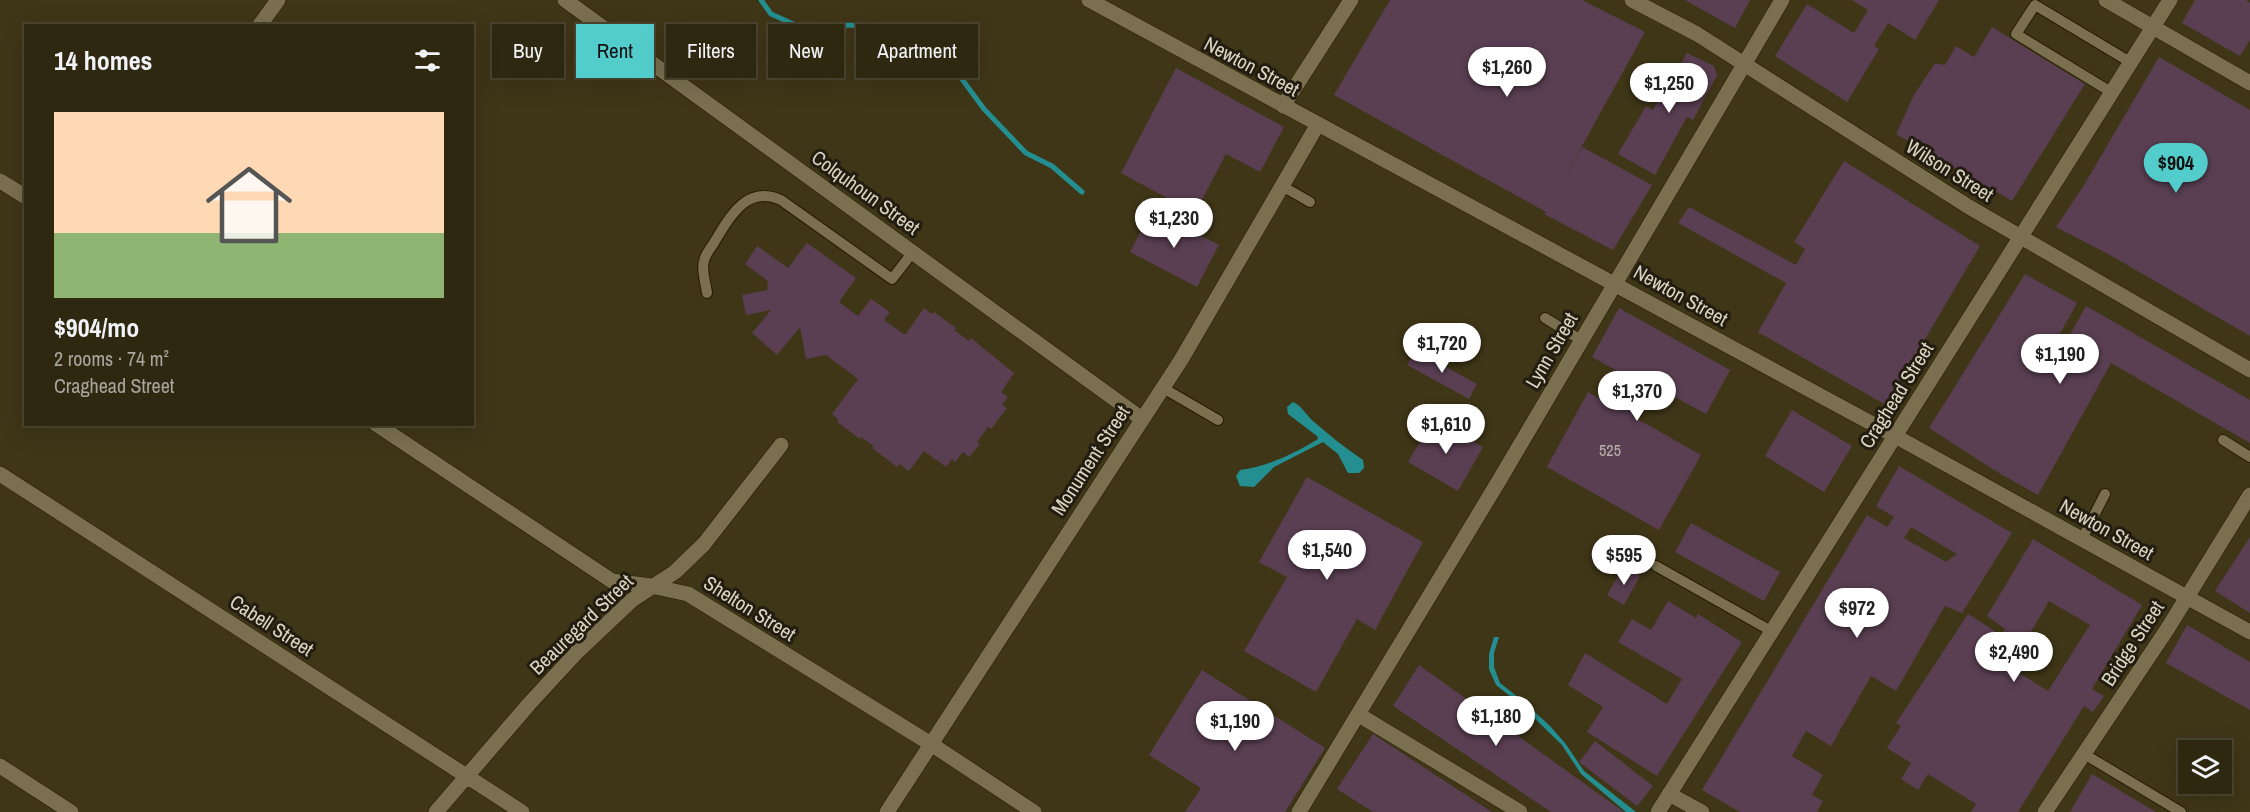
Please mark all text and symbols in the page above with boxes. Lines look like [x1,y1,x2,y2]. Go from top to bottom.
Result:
chip: Buy [492,24,564,78]
chip: Rent [576,24,654,78]
chip: Filters [666,24,756,78]
chip: New [768,24,844,78]
chip: Apartment [856,24,978,78]
street label: Newton Street [1200,30,1305,103]
text: 14 homes [54,43,152,78]
icon: filters [411,44,444,77]
pin: $1,260 [1458,47,1556,98]
text: $1,260 [1482,53,1532,80]
pin: $1,250 [1620,63,1718,114]
text: $1,250 [1644,69,1694,96]
street label: Wilson Street [1901,132,1999,208]
pin: $904 [2140,143,2212,194]
street label: Colquhoun Street [806,144,926,241]
text: $904 [2158,149,2194,176]
icon: home [195,151,303,259]
pin: $1,230 [1125,198,1223,249]
text: $1,230 [1149,204,1199,231]
street label: Newton Street [1629,258,1733,332]
street label: Lynn Street [1518,307,1584,393]
text: $904/mo [54,310,139,345]
pin: $1,720 [1393,323,1491,374]
text: $1,720 [1417,329,1467,356]
pin: $1,190 [2011,334,2109,385]
street label: Craghead Street [1853,336,1940,453]
text: $1,190 [2035,340,2085,367]
text: 2 rooms · 74 m² [54,345,169,372]
pin: $1,370 [1588,371,1686,422]
text: Craghead Street [54,372,174,399]
text: $1,370 [1612,377,1662,404]
street label: Monument Street [1044,400,1136,520]
pin: $1,610 [1397,404,1495,455]
text: $1,610 [1421,410,1471,437]
house number: 525 [1599,439,1621,461]
street label: Newton Street [2055,492,2159,566]
pin: $1,540 [1278,530,1376,581]
pin: $595 [1588,535,1660,586]
text: $1,540 [1302,536,1352,563]
text: $595 [1606,541,1642,568]
street label: Beauregard Street [523,567,639,680]
street label: Shelton Street [699,569,802,647]
street label: Cabell Street [225,588,319,662]
pin: $972 [1821,588,1893,639]
text: $972 [1839,594,1875,621]
street label: Bridge Street [2094,595,2170,691]
pin: $2,490 [1965,632,2063,683]
text: $2,490 [1989,638,2039,665]
pin: $1,180 [1447,696,1545,747]
pin: $1,190 [1186,701,1284,752]
text: $1,180 [1471,702,1521,729]
text: $1,190 [1210,707,1260,734]
map controls [2178,740,2232,794]
button: layers [2178,740,2232,794]

